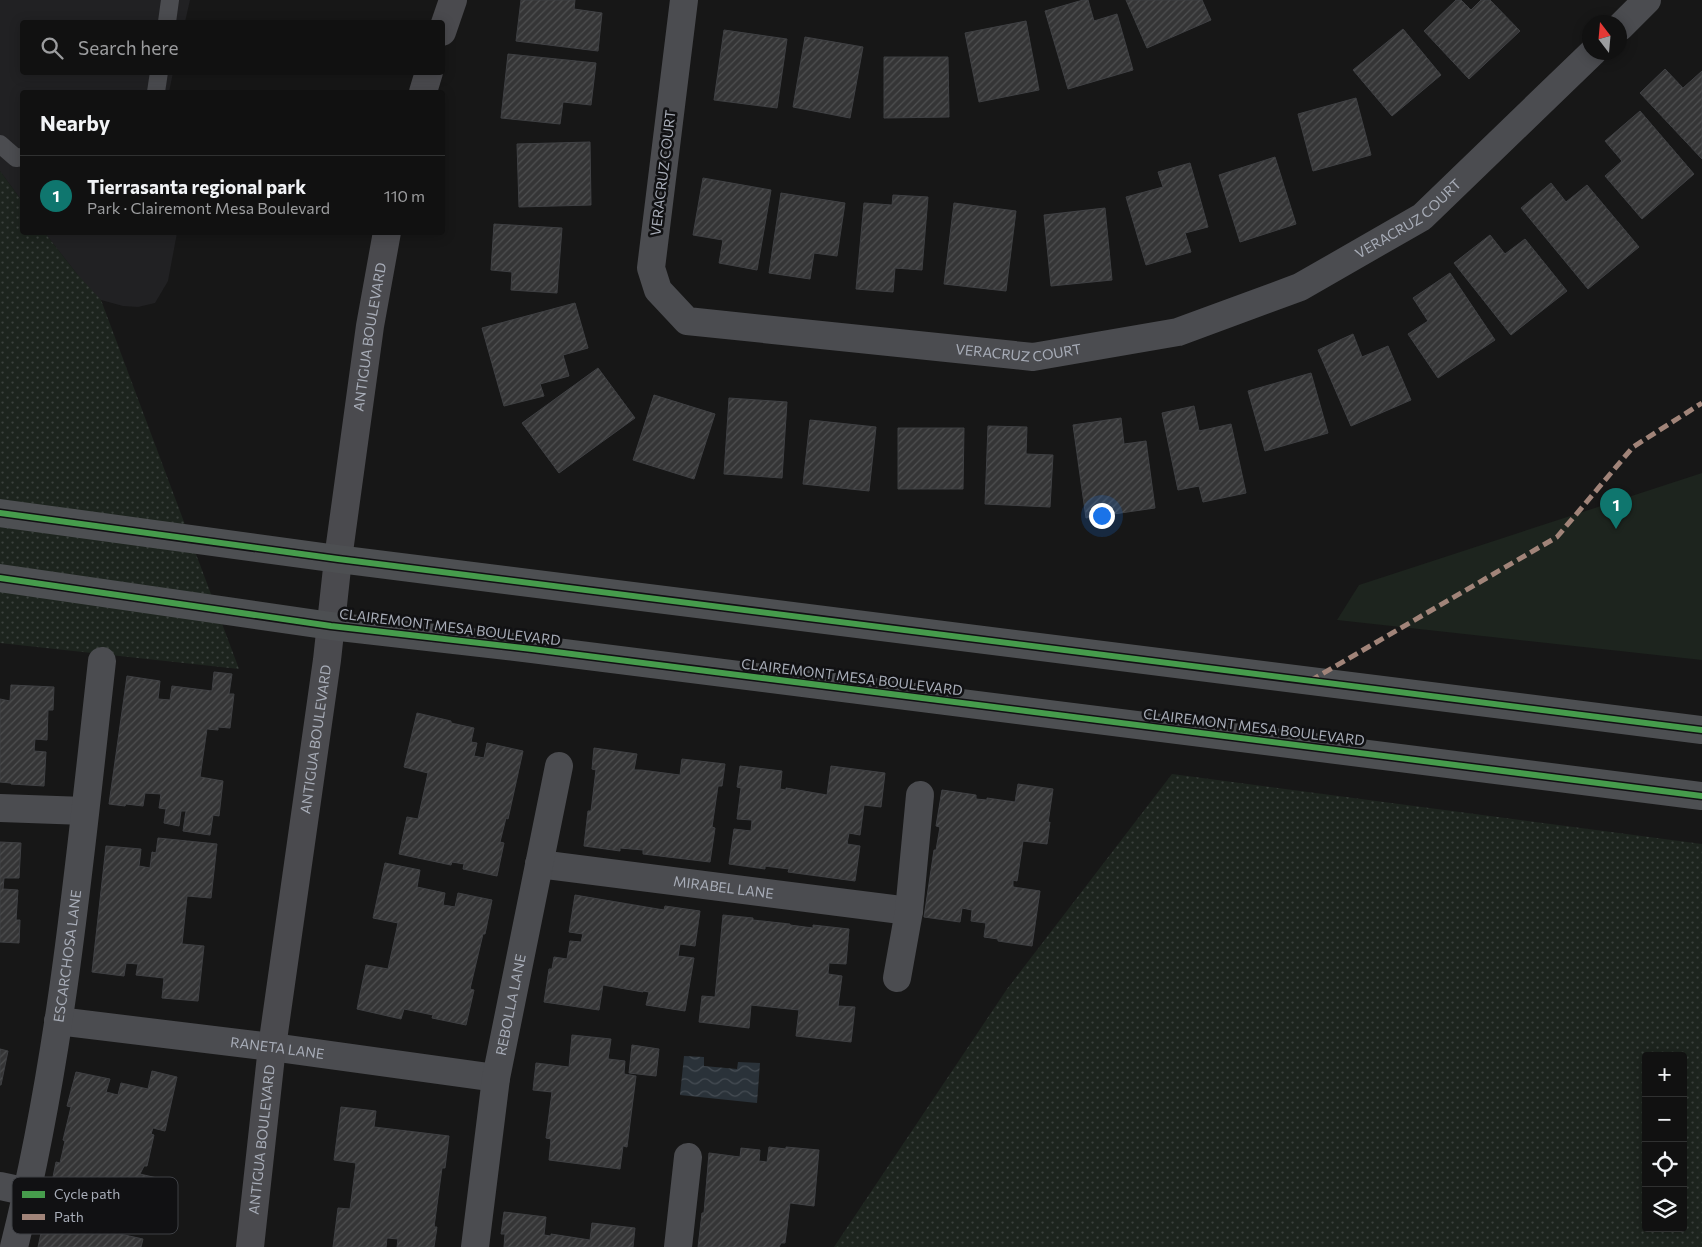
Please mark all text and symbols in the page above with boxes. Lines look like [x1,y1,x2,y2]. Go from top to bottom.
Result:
north arrow [1582,15,1627,60]
search box [20,20,445,75]
icon: search [38,34,66,62]
text: Search here [78,36,178,59]
street label: VERACRUZ COURT [646,109,679,237]
text: Nearby [40,110,110,135]
text: Tierrasanta regional park [87,175,306,198]
street label: VERACRUZ COURT [1352,175,1464,262]
text: 1 [52,186,60,205]
text: 110 m [384,186,425,205]
text: Park · Clairemont Mesa Boulevard [87,198,330,217]
street label: ANTIGUA BOULEVARD [349,261,389,412]
street label: VERACRUZ COURT [955,340,1083,365]
pin: 1 [1600,488,1632,529]
your location [1089,503,1115,529]
street label: CLAIREMONT MESA BOULEVARD [338,604,562,649]
street label: CLAIREMONT MESA BOULEVARD [740,654,964,699]
street label: ANTIGUA BOULEVARD [296,663,334,815]
street label: CLAIREMONT MESA BOULEVARD [1142,704,1366,749]
street label: MIRABEL LANE [672,872,775,902]
street label: ESCARCHOSA LANE [49,889,84,1023]
street label: REBOLLA LANE [492,952,529,1057]
street label: RANETA LANE [229,1033,325,1062]
map controls [1642,1052,1687,1232]
button: + [1642,1052,1687,1097]
street label: ANTIGUA BOULEVARD [245,1064,278,1215]
button: − [1642,1097,1687,1142]
button: locate [1642,1142,1687,1187]
legend [12,1177,178,1234]
text: Cycle path [54,1185,120,1202]
button: layers [1642,1187,1687,1232]
text: Path [54,1208,84,1225]

